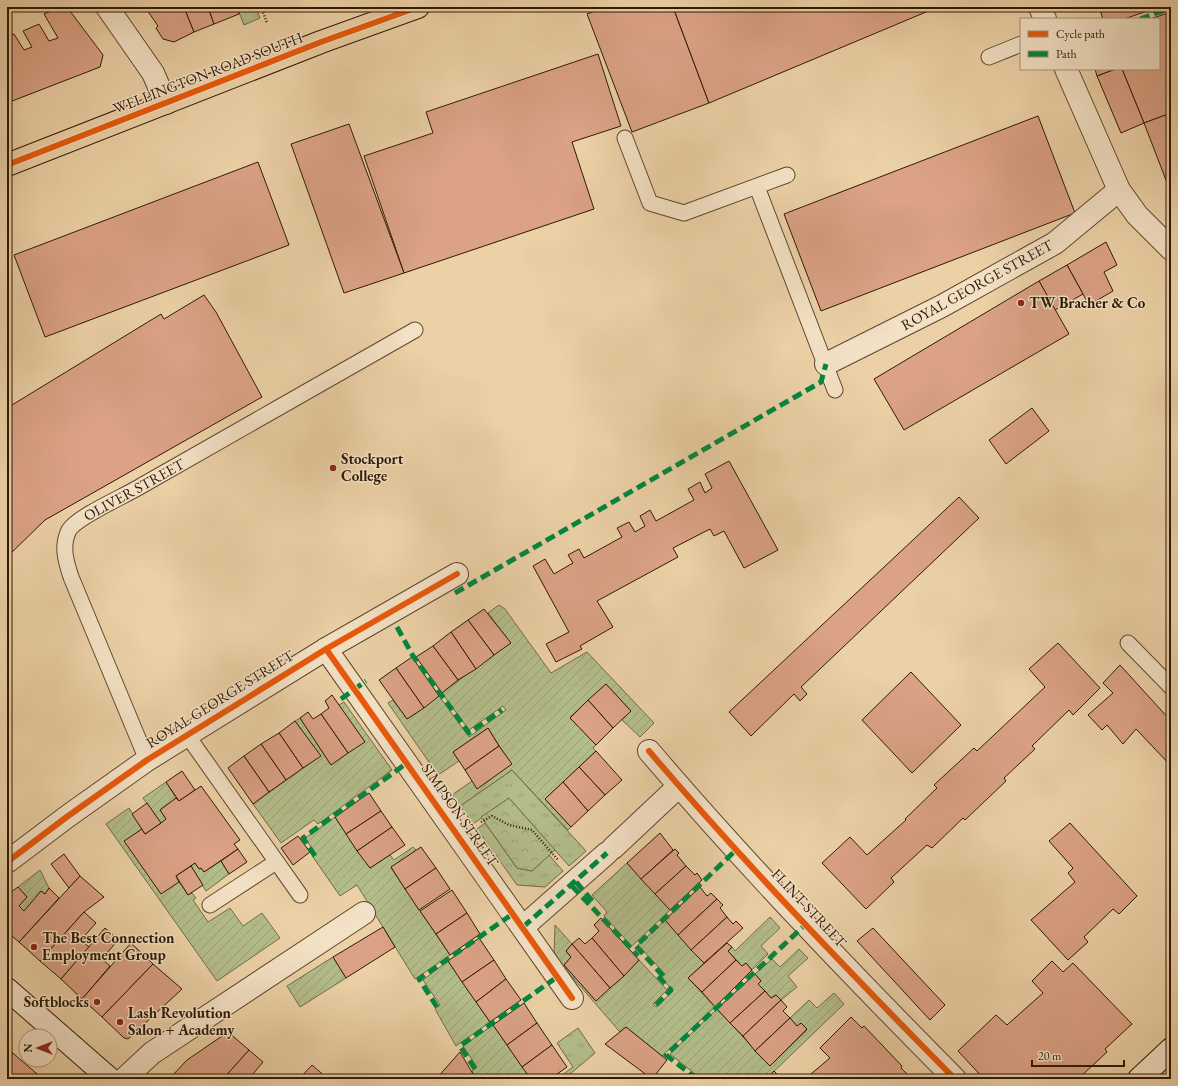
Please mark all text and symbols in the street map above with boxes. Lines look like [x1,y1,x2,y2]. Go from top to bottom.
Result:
legend [1020,18,1160,70]
text: Cycle path [1056,26,1105,42]
street label: WELLINGTON ROAD SOUTH [110,28,305,118]
text: Path [1056,46,1077,62]
street label: ROYAL GEORGE STREET [898,234,1057,334]
place label: TW Bracher & Co [1029,293,1146,312]
marker: TW Bracher & Co [1016,298,1026,308]
place label: Stockport College [341,449,404,485]
street label: OLIVER STREET [80,454,188,525]
marker: Stockport College [328,463,338,473]
street label: ROYAL GEORGE STREET [142,645,298,752]
street label: SIMPSON STREET [418,759,504,871]
street label: FLINT STREET [768,864,851,952]
place label: The Best Connection Employment Group [42,928,175,964]
marker: The Best Connection Employment Group [29,942,39,952]
place label: Softblocks [24,992,89,1011]
marker: Softblocks [92,997,102,1007]
place label: Lash Revolution Salon + Academy [128,1003,235,1039]
marker: Lash Revolution Salon + Academy [115,1017,125,1027]
north arrow [18,1028,58,1068]
scale bar [1032,1042,1124,1068]
text: N [21,1043,35,1052]
text: 20 m [1038,1048,1062,1064]

